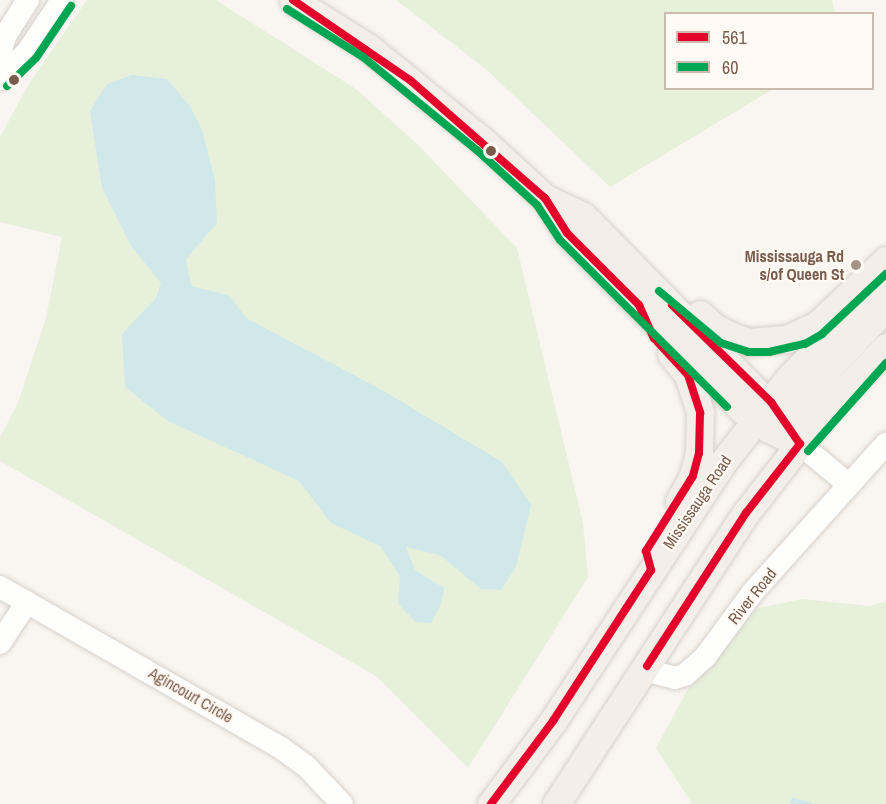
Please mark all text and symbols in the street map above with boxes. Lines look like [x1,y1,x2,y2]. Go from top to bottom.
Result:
legend [664,12,874,90]
text: 561 [722,25,747,50]
text: 60 [722,55,738,80]
unlabelled marker [8,74,20,86]
unlabelled marker [485,145,497,157]
place label: Mississauga Rd s/of Queen St [745,246,844,284]
marker: Mississauga Rd s/of Queen St [849,258,863,272]
street label: Mississauga Road [659,452,735,552]
street label: River Road [724,564,780,628]
street label: Agincourt Circle [145,663,237,727]

